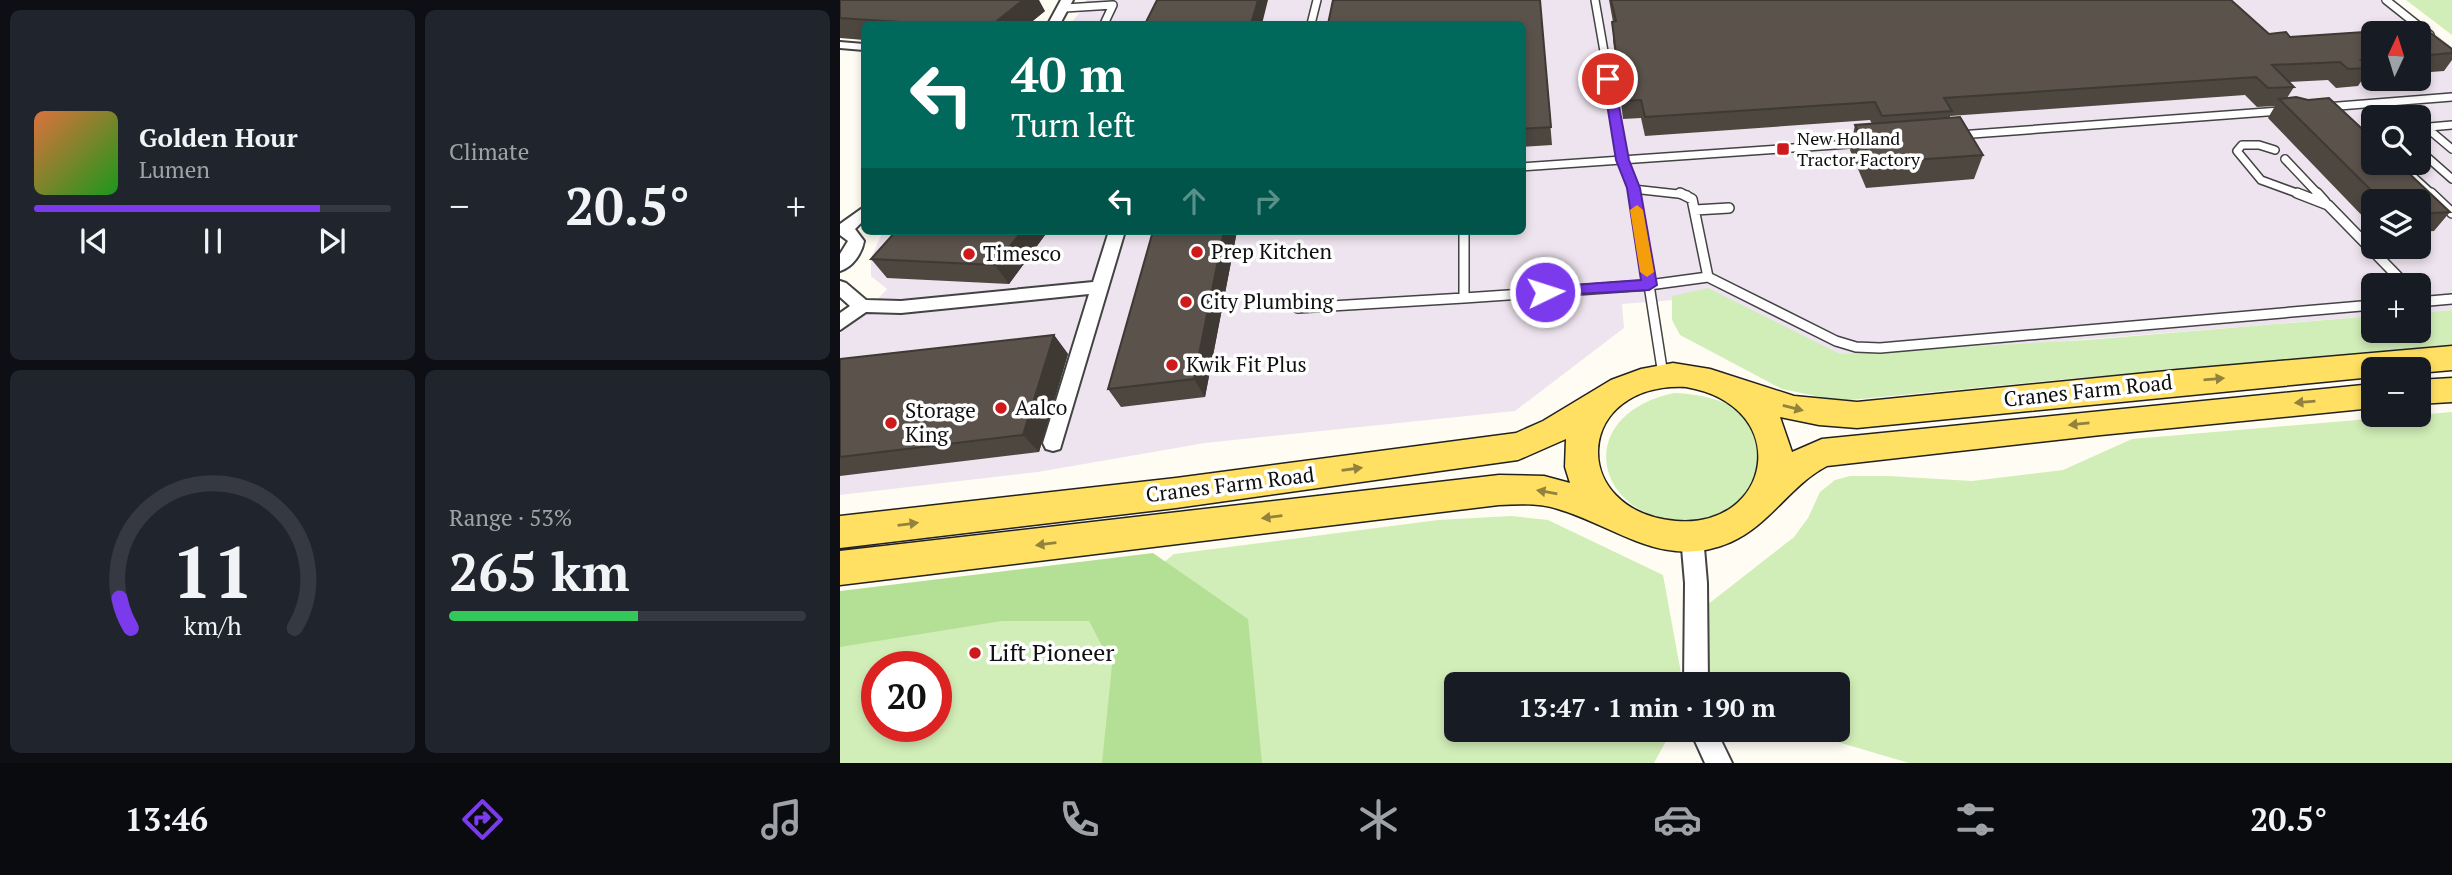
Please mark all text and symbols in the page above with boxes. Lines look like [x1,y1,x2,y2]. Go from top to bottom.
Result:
north arrow [2361,21,2431,91]
map controls [2361,21,2431,427]
text: 40 m [1011,41,1125,106]
icon: left [896,49,987,140]
pin [1578,49,1638,109]
icon: arrive [1589,60,1627,98]
text: Turn left [1011,104,1135,146]
button: search [2361,105,2431,175]
text: Golden Hour [139,120,298,154]
place label: New Holland Tractor Factory [1797,126,1921,171]
text: Climate [449,136,529,167]
marker: New Holland Tractor Factory [1775,141,1791,157]
text: Lumen [139,154,210,185]
text: 20.5° [565,171,690,240]
text: − [449,181,469,231]
text: + [786,181,806,231]
icon: left [1102,182,1140,220]
icon: ahead [1175,182,1213,220]
icon: right [1248,182,1286,220]
button: layers [2361,189,2431,259]
icon: previous [75,222,113,260]
icon: pause [194,222,232,260]
icon: next [313,222,351,260]
place label: Prep Kitchen [1211,237,1332,265]
place label: Timesco [983,239,1061,267]
marker: Prep Kitchen [1189,244,1205,260]
marker: Timesco [961,246,977,262]
position arrow [1508,255,1582,329]
button: + [2361,273,2431,343]
place label: City Plumbing [1200,287,1335,315]
marker: City Plumbing [1178,294,1194,310]
place label: Kwik Fit Plus [1186,350,1307,378]
marker: Kwik Fit Plus [1164,357,1180,373]
button: − [2361,357,2431,427]
street label: Cranes Farm Road [2002,367,2174,413]
one-way arrow [2203,373,2225,384]
place label: Aalco [1015,393,1067,421]
place label: Storage King [905,396,976,448]
one-way arrow [2294,397,2316,408]
marker: Aalco [993,400,1009,416]
one-way arrow [1782,403,1804,414]
marker: Storage King [883,415,899,431]
one-way arrow [2067,419,2089,430]
street label: Cranes Farm Road [1144,460,1316,508]
one-way arrow [1342,464,1364,475]
one-way arrow [1536,486,1558,497]
text: Range · 53% [449,502,572,533]
one-way arrow [1261,512,1283,523]
one-way arrow [897,518,919,529]
text: 11 [171,522,254,619]
text: 265 km [449,537,630,606]
one-way arrow [1035,539,1057,550]
text: km/h [184,608,242,641]
place label: Lift Pioneer [989,636,1115,668]
marker: Lift Pioneer [967,645,983,661]
speed limit sign: 20 [861,651,952,742]
text: 13:47 · 1 min · 190 m [1518,690,1776,724]
icon: directions [458,795,507,844]
icon: music [757,795,806,844]
icon: phone [1055,795,1104,844]
icon: climate [1354,795,1403,844]
icon: car [1653,795,1702,844]
icon: filters [1951,795,2000,844]
text: 13:46 [125,798,208,840]
text: 20.5° [2250,798,2327,840]

